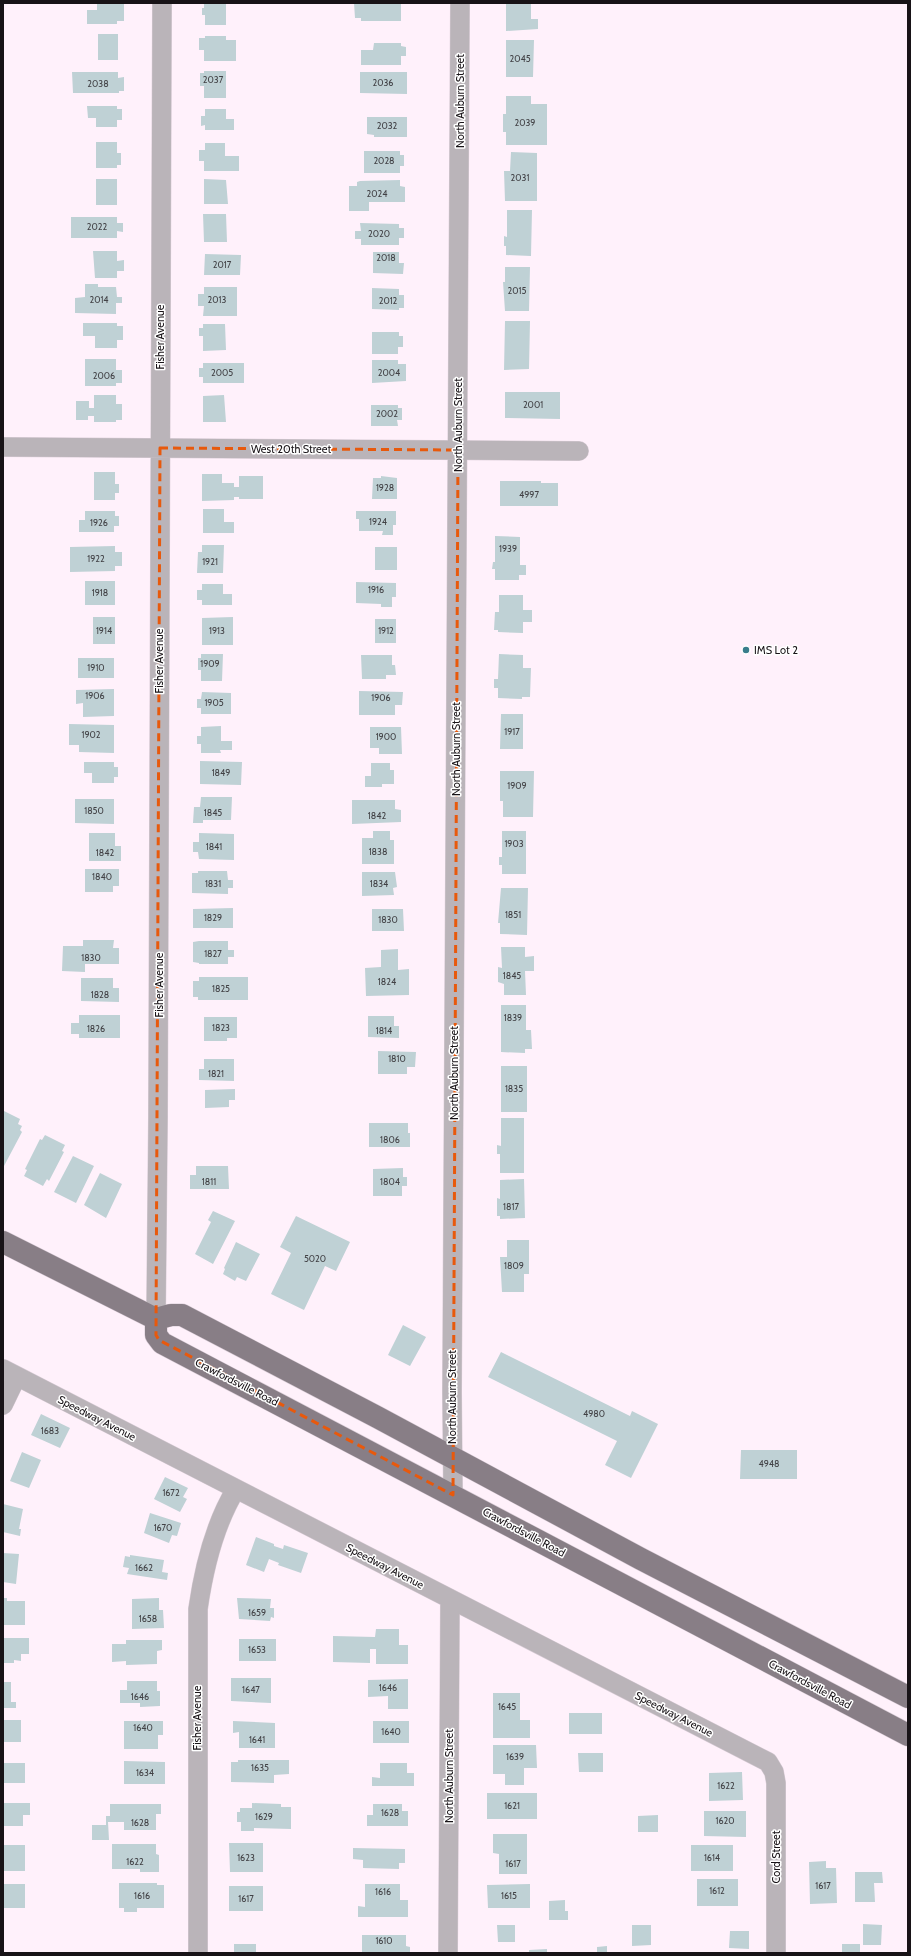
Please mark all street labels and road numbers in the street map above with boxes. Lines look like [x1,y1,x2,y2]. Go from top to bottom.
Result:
street label: North Auburn Street [453,54,467,148]
street label: Fisher Avenue [153,304,167,370]
street label: North Auburn Street [451,378,465,472]
street label: West 20th Street [251,442,331,456]
street label: Fisher Avenue [152,628,166,694]
street label: North Auburn Street [449,702,463,796]
street label: Fisher Avenue [152,952,166,1018]
street label: North Auburn Street [447,1026,461,1120]
street label: North Auburn Street [445,1350,459,1444]
street label: Crawfordsville Road [193,1355,281,1409]
street label: Speedway Avenue [56,1392,139,1444]
street label: Crawfordsville Road [480,1504,568,1560]
street label: Speedway Avenue [344,1540,427,1592]
street label: Crawfordsville Road [766,1656,854,1712]
street label: Fisher Avenue [190,1685,204,1751]
street label: Speedway Avenue [633,1688,716,1740]
street label: North Auburn Street [442,1729,456,1823]
street label: Cord Street [769,1830,783,1883]

